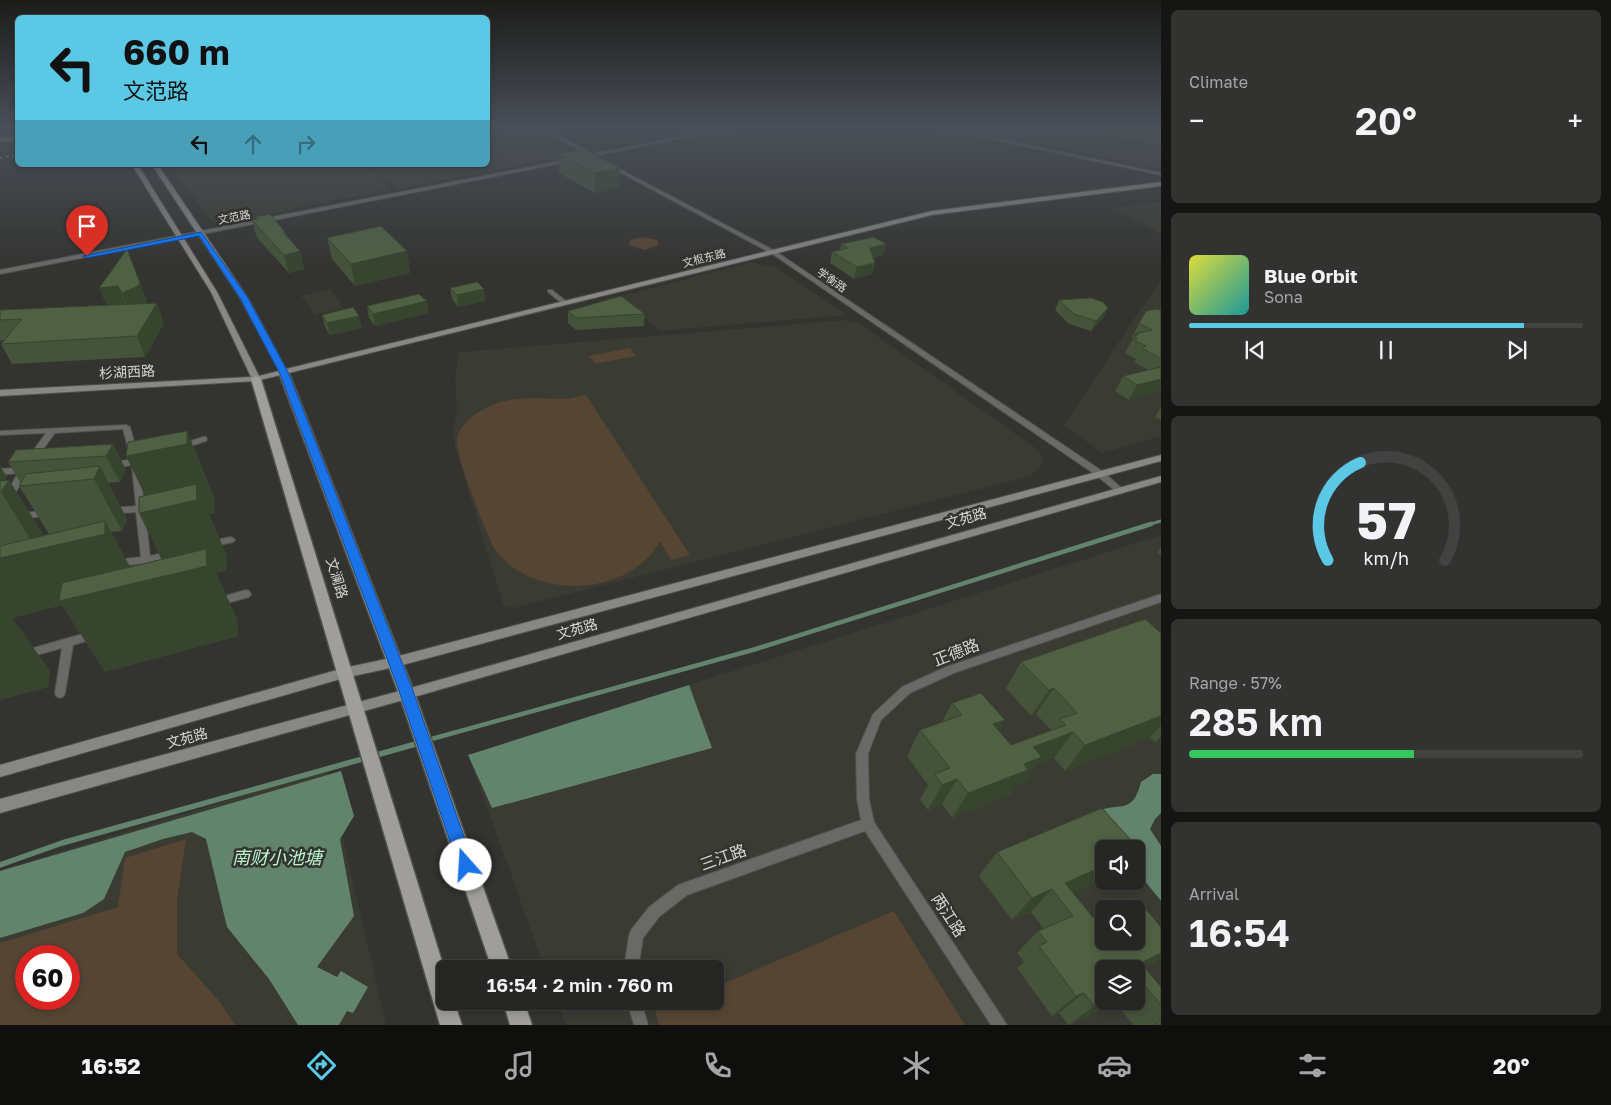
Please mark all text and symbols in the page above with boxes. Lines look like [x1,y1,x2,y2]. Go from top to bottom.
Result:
text: 660 m [123,31,230,73]
icon: left [40,35,105,100]
text: Climate [1189,72,1248,92]
text: 文范路 [123,77,189,104]
text: 20° [1355,98,1417,143]
text: − [1189,104,1204,137]
text: + [1568,104,1583,137]
icon: left [186,130,214,158]
icon: ahead [239,130,267,158]
icon: right [292,130,320,158]
pin [66,205,108,256]
street label: 文范路 [216,207,251,226]
icon: arrive [73,212,101,240]
street label: 文枢东路 [681,246,727,269]
text: Blue Orbit [1264,264,1358,287]
street label: 学衡路 [815,265,850,294]
text: Sona [1264,287,1303,307]
icon: previous [1241,336,1269,364]
icon: pause [1372,336,1400,364]
icon: next [1503,336,1531,364]
street label: 杉湖西路 [99,362,155,381]
text: 57 [1356,488,1416,550]
street label: 文苑路 [943,504,988,531]
text: km/h [1363,547,1409,569]
street label: 文澜路 [323,555,352,600]
street label: 文苑路 [554,615,599,642]
street label: 正德路 [930,634,982,670]
text: Range · 57% [1189,673,1282,693]
text: 285 km [1189,699,1323,744]
street label: 文苑路 [164,724,209,751]
position arrow [439,838,491,890]
street label: 三江路 [697,839,749,875]
map controls [1095,840,1145,1010]
button: sound [1095,840,1145,890]
water label: 南财小池塘 [232,846,325,868]
text: Arrival [1189,884,1239,904]
street label: 两江路 [928,889,970,941]
button: search [1095,900,1145,950]
text: 16:54 [1189,910,1290,955]
speed limit sign: 60 [15,945,80,1010]
button: layers [1095,960,1145,1010]
text: 16:54 · 2 min · 760 m [487,973,673,996]
icon: directions [304,1048,339,1083]
icon: music [502,1048,537,1083]
icon: phone [700,1048,735,1083]
icon: climate [899,1048,934,1083]
icon: car [1097,1048,1132,1083]
icon: filters [1295,1048,1330,1083]
text: 16:52 [82,1052,141,1079]
text: 20° [1493,1052,1529,1079]

